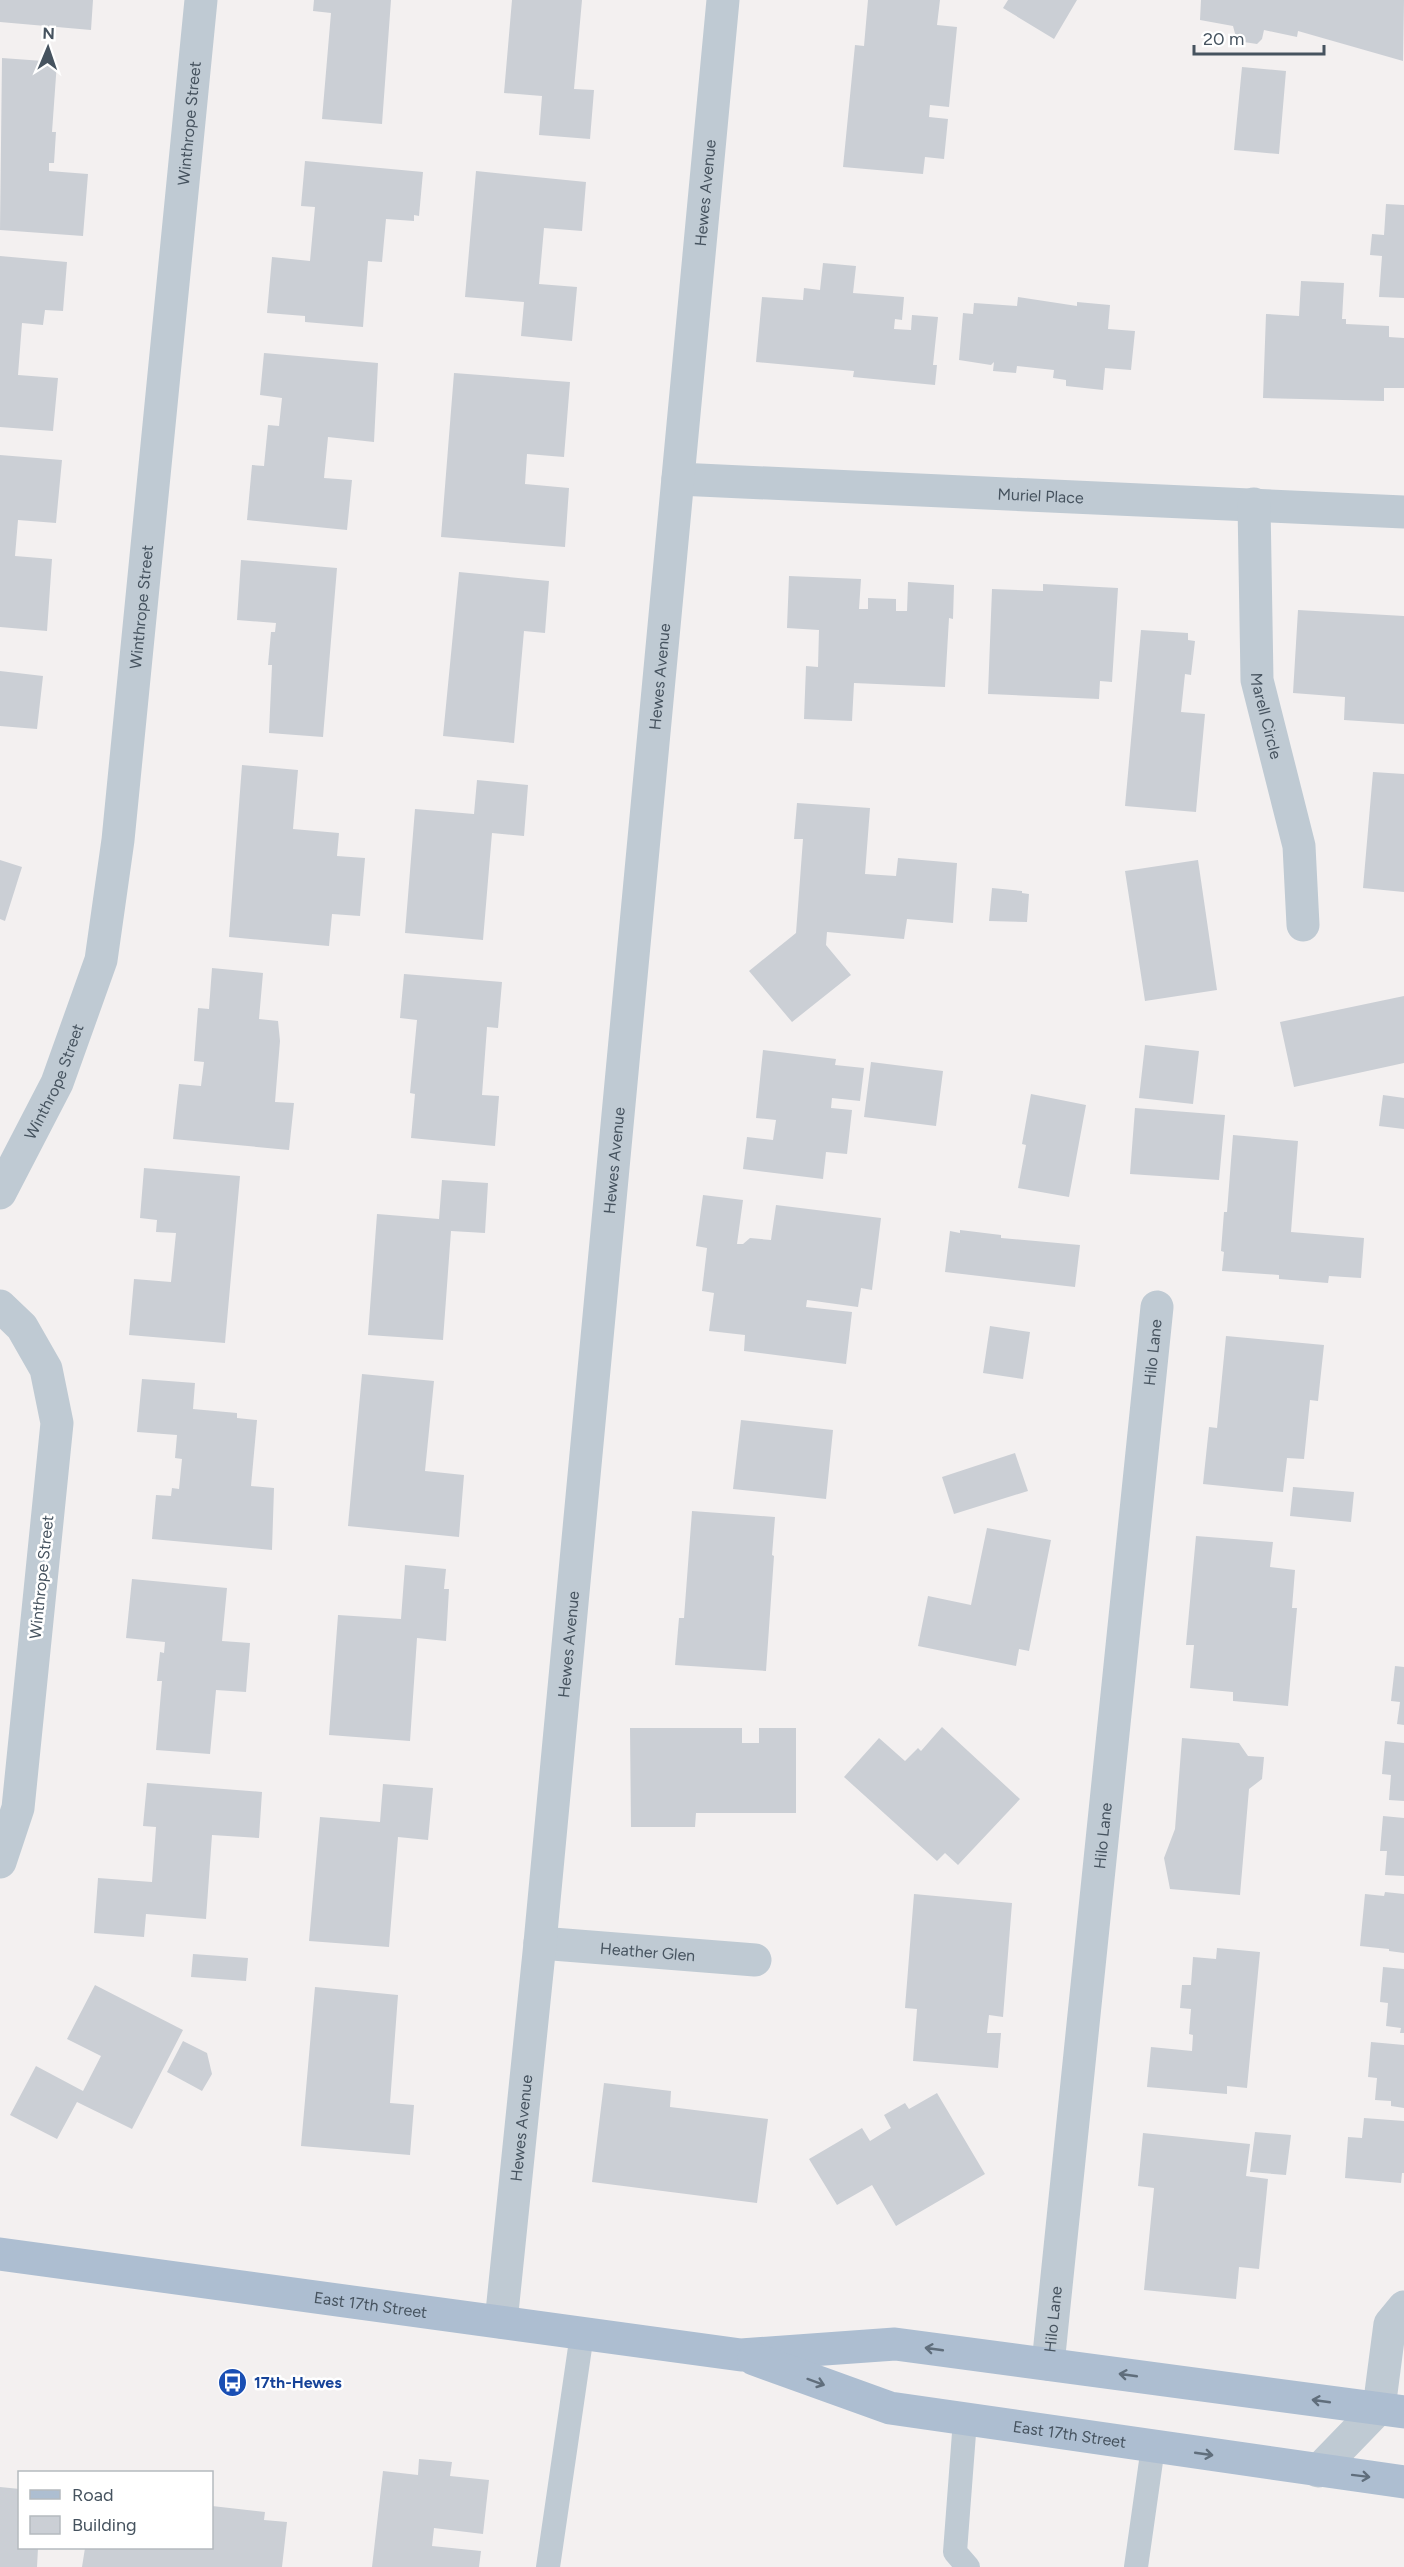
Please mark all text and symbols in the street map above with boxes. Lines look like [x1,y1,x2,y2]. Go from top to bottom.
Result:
north arrow [18,18,78,78]
scale bar [1194,18,1324,56]
text: N [42,24,55,43]
text: 20 m [1203,28,1244,50]
street label: Winthrope Street [174,60,205,186]
street label: Hewes Avenue [691,138,720,247]
street label: Muriel Place [997,485,1084,507]
street label: Winthrope Street [126,544,157,670]
street label: Hewes Avenue [645,622,674,731]
street label: Marell Circle [1247,673,1286,761]
street label: Winthrope Street [20,1021,87,1143]
street label: Hewes Avenue [600,1106,629,1215]
street label: Hilo Lane [1140,1318,1166,1387]
street label: Winthrope Street [26,1514,57,1640]
street label: Hewes Avenue [554,1590,583,1699]
street label: Hilo Lane [1090,1801,1116,1870]
street label: Heather Glen [599,1939,696,1965]
street label: Hewes Avenue [507,2074,536,2182]
street label: Hilo Lane [1040,2285,1066,2353]
street label: East 17th Street [313,2288,428,2322]
one-way arrow [925,2343,945,2354]
bus stop icon: 17th-Hewes [217,2366,249,2398]
one-way arrow [1118,2369,1138,2380]
place label: 17th-Hewes [254,2373,342,2392]
one-way arrow [806,2377,825,2388]
one-way arrow [1311,2395,1331,2406]
street label: East 17th Street [1012,2417,1127,2452]
one-way arrow [1194,2449,1214,2460]
legend [18,2471,213,2549]
one-way arrow [1350,2471,1370,2482]
text: Road [72,2484,113,2506]
text: Building [72,2514,137,2536]

